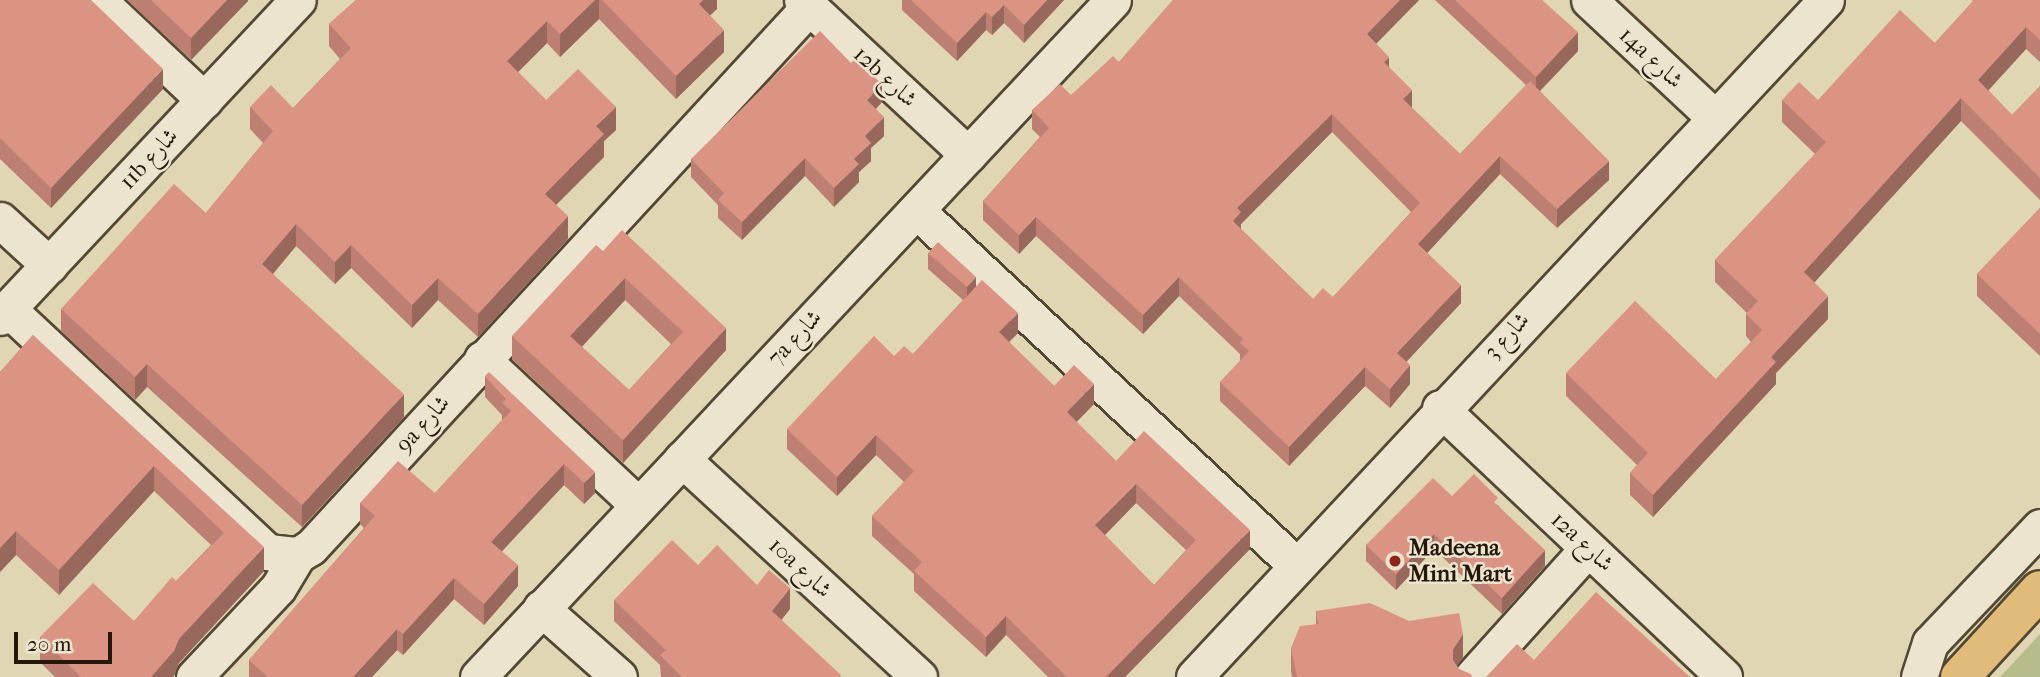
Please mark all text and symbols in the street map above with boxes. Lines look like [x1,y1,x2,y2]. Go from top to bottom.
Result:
street label: 14a شارع [1613,22,1689,94]
street label: 12b شارع [847,41,923,113]
street label: 11b شارع [114,123,184,195]
street label: 7a شارع [762,304,828,372]
street label: شارع 3 [1478,307,1536,365]
street label: 9a شارع [390,390,456,458]
street label: 12a شارع [1545,506,1619,578]
street label: 10a شارع [763,532,837,604]
place label: Madeena Mini Mart [1409,534,1512,588]
marker: Madeena Mini Mart [1387,553,1403,569]
scale bar [18,618,116,662]
text: 20 m [27,632,71,656]

